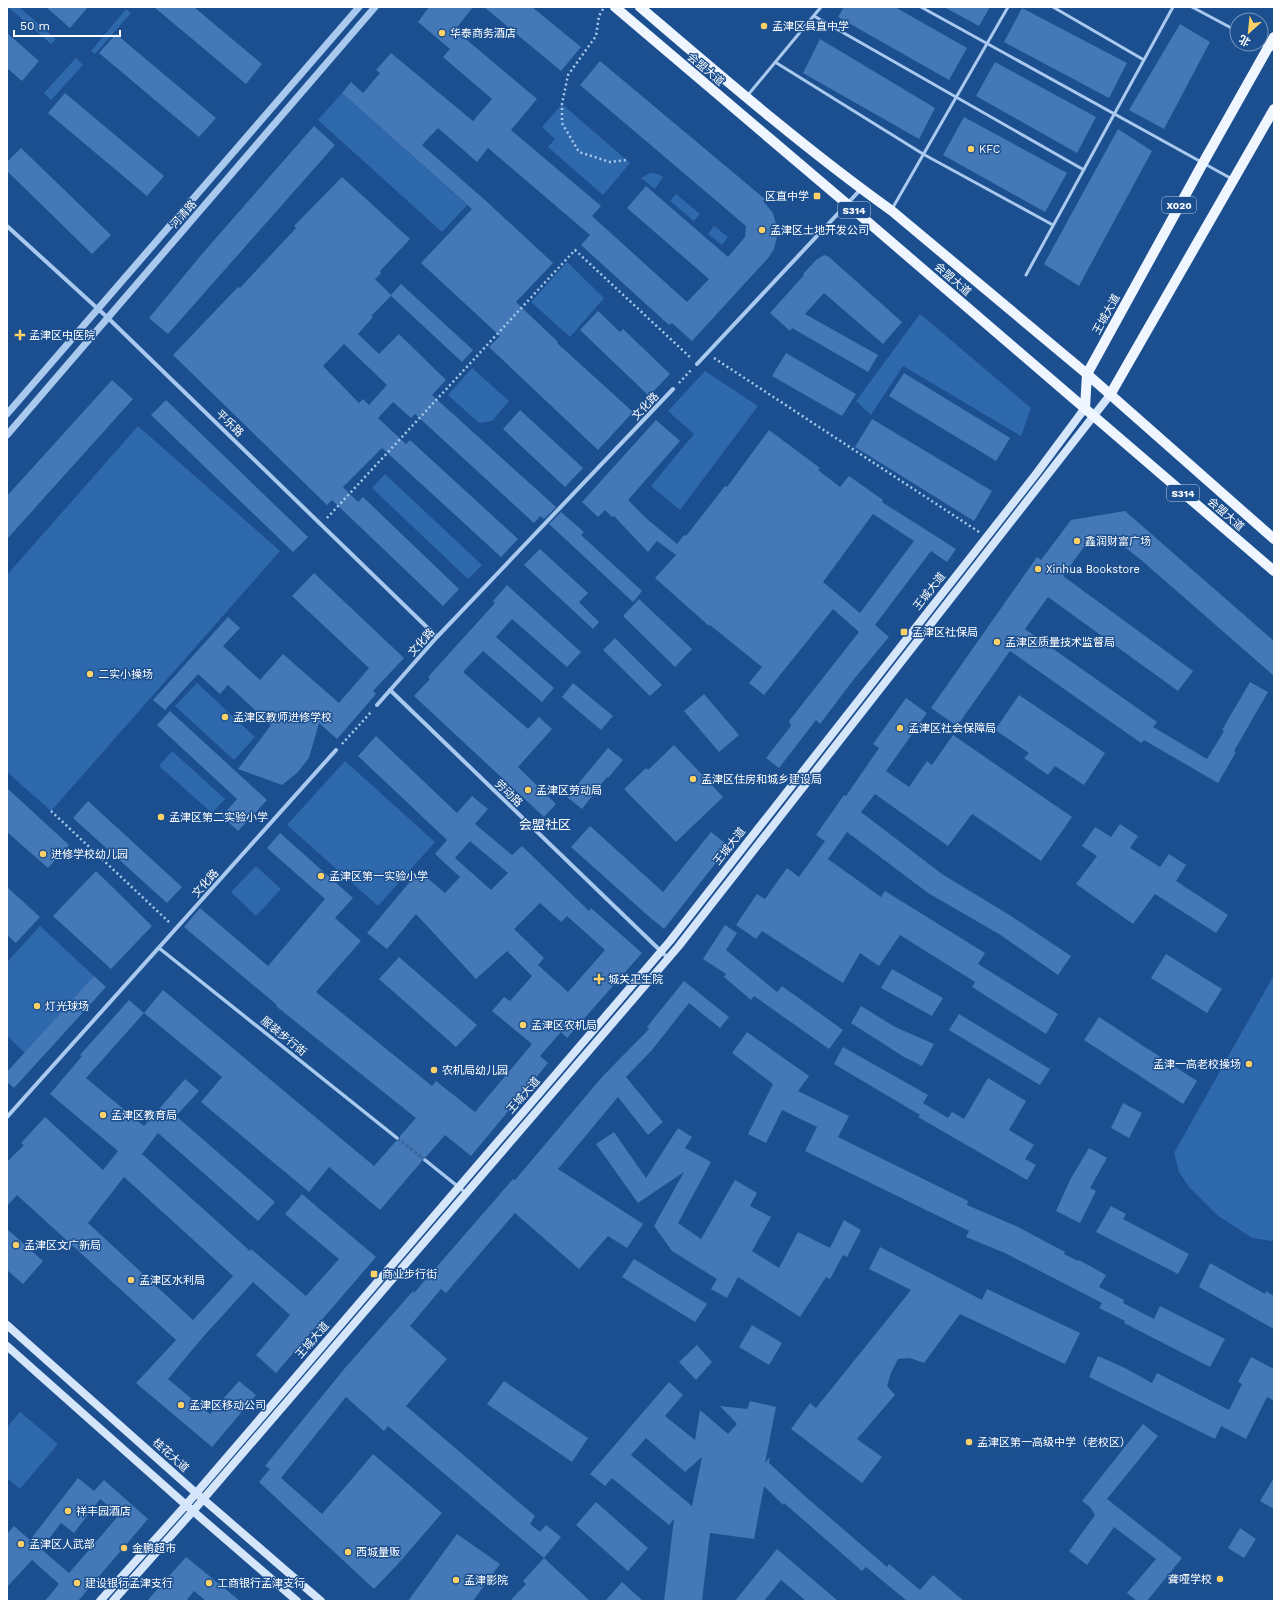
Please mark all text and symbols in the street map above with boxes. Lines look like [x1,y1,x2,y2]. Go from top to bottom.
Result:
scale bar [14,12,120,38]
north arrow [1229,12,1269,52]
text: 50 m [20,19,50,33]
place label: 孟津区县直中学 [772,20,849,33]
marker: 孟津区县直中学 [759,21,769,31]
place label: 华泰商务酒店 [450,27,516,40]
marker: 华泰商务酒店 [437,28,447,38]
text: 北 [1237,32,1253,49]
street label: 会盟大道 [685,50,727,89]
place label: KFC [979,143,1001,156]
marker: KFC [966,144,976,154]
place label: 区直中学 [765,190,809,203]
marker: 区直中学 [812,191,822,201]
road number: X020 [1162,197,1196,213]
street label: 河清路 [168,198,199,231]
road number: S314 [838,202,870,218]
place label: 孟津区土地开发公司 [770,224,869,237]
marker: 孟津区土地开发公司 [757,225,767,235]
street label: 会盟大道 [932,260,974,299]
street label: 王城大道 [1090,292,1123,337]
marker: 孟津区中医院 [14,329,26,341]
place label: 孟津区中医院 [29,329,95,342]
street label: 文化路 [629,390,661,423]
street label: 平乐路 [213,407,246,439]
road number: S314 [1167,485,1199,501]
street label: 会盟大道 [1205,495,1247,534]
place label: 鑫润财富广场 [1085,535,1151,548]
marker: 鑫润财富广场 [1072,536,1082,546]
place label: Xinhua Bookstore [1046,563,1140,576]
marker: Xinhua Bookstore [1033,564,1043,574]
street label: 王城大道 [911,570,948,613]
street label: 文化路 [406,626,437,659]
place label: 孟津区社保局 [912,626,978,639]
marker: 孟津区社保局 [899,627,909,637]
place label: 孟津区质量技术监督局 [1005,636,1115,649]
marker: 孟津区质量技术监督局 [992,637,1002,647]
place label: 二实小操场 [98,668,153,681]
marker: 二实小操场 [85,669,95,679]
place label: 孟津区教师进修学校 [233,711,332,724]
marker: 孟津区教师进修学校 [220,712,230,722]
place label: 孟津区社会保障局 [908,722,996,735]
marker: 孟津区社会保障局 [895,723,905,733]
place label: 孟津区住房和城乡建设局 [701,773,822,786]
marker: 孟津区住房和城乡建设局 [688,774,698,784]
street label: 劳动路 [492,777,525,809]
place label: 孟津区劳动局 [536,784,602,797]
marker: 孟津区劳动局 [523,785,533,795]
place label: 孟津区第二实验小学 [169,811,268,824]
marker: 孟津区第二实验小学 [156,812,166,822]
district label: 会盟社区 [519,817,571,832]
street label: 王城大道 [711,825,748,868]
place label: 进修学校幼儿园 [51,848,128,861]
marker: 进修学校幼儿园 [38,849,48,859]
street label: 文化路 [190,867,221,900]
place label: 孟津区第一实验小学 [329,870,428,883]
marker: 孟津区第一实验小学 [316,871,326,881]
marker: 城关卫生院 [593,973,605,985]
place label: 城关卫生院 [608,973,663,986]
place label: 灯光球场 [45,1000,89,1013]
marker: 灯光球场 [32,1001,42,1011]
street label: 服装步行街 [258,1014,309,1059]
place label: 孟津区农机局 [531,1019,597,1032]
marker: 孟津区农机局 [518,1020,528,1030]
place label: 孟津一高老校操场 [1153,1058,1241,1071]
marker: 孟津一高老校操场 [1244,1059,1254,1069]
place label: 农机局幼儿园 [442,1064,508,1077]
marker: 农机局幼儿园 [429,1065,439,1075]
street label: 王城大道 [504,1074,543,1116]
place label: 孟津区教育局 [111,1109,177,1122]
marker: 孟津区教育局 [98,1110,108,1120]
place label: 孟津区文广新局 [24,1239,101,1252]
marker: 孟津区文广新局 [11,1240,21,1250]
place label: 商业步行街 [382,1268,437,1281]
marker: 商业步行街 [369,1269,379,1279]
place label: 孟津区水利局 [139,1274,205,1287]
marker: 孟津区水利局 [126,1275,136,1285]
street label: 王城大道 [293,1319,332,1361]
place label: 孟津区移动公司 [189,1399,266,1412]
marker: 孟津区移动公司 [176,1400,186,1410]
street label: 桂花大道 [150,1436,191,1475]
place label: 孟津区第一高级中学（老校区） [977,1436,1131,1449]
marker: 孟津区第一高级中学（老校区） [964,1437,974,1447]
place label: 祥丰园酒店 [76,1505,131,1518]
marker: 祥丰园酒店 [63,1506,73,1516]
place label: 孟津区人武部 [29,1538,95,1551]
marker: 孟津区人武部 [16,1539,26,1549]
place label: 金鹏超市 [132,1542,176,1555]
marker: 金鹏超市 [119,1543,129,1553]
place label: 西城量贩 [356,1546,400,1559]
marker: 西城量贩 [343,1547,353,1557]
place label: 聋哑学校 [1168,1573,1212,1586]
place label: 孟津影院 [464,1574,508,1587]
marker: 聋哑学校 [1215,1574,1225,1584]
marker: 孟津影院 [451,1575,461,1585]
place label: 建设银行孟津支行 [85,1577,173,1590]
place label: 工商银行孟津支行 [217,1577,305,1590]
marker: 建设银行孟津支行 [72,1578,82,1588]
marker: 工商银行孟津支行 [204,1578,214,1588]

